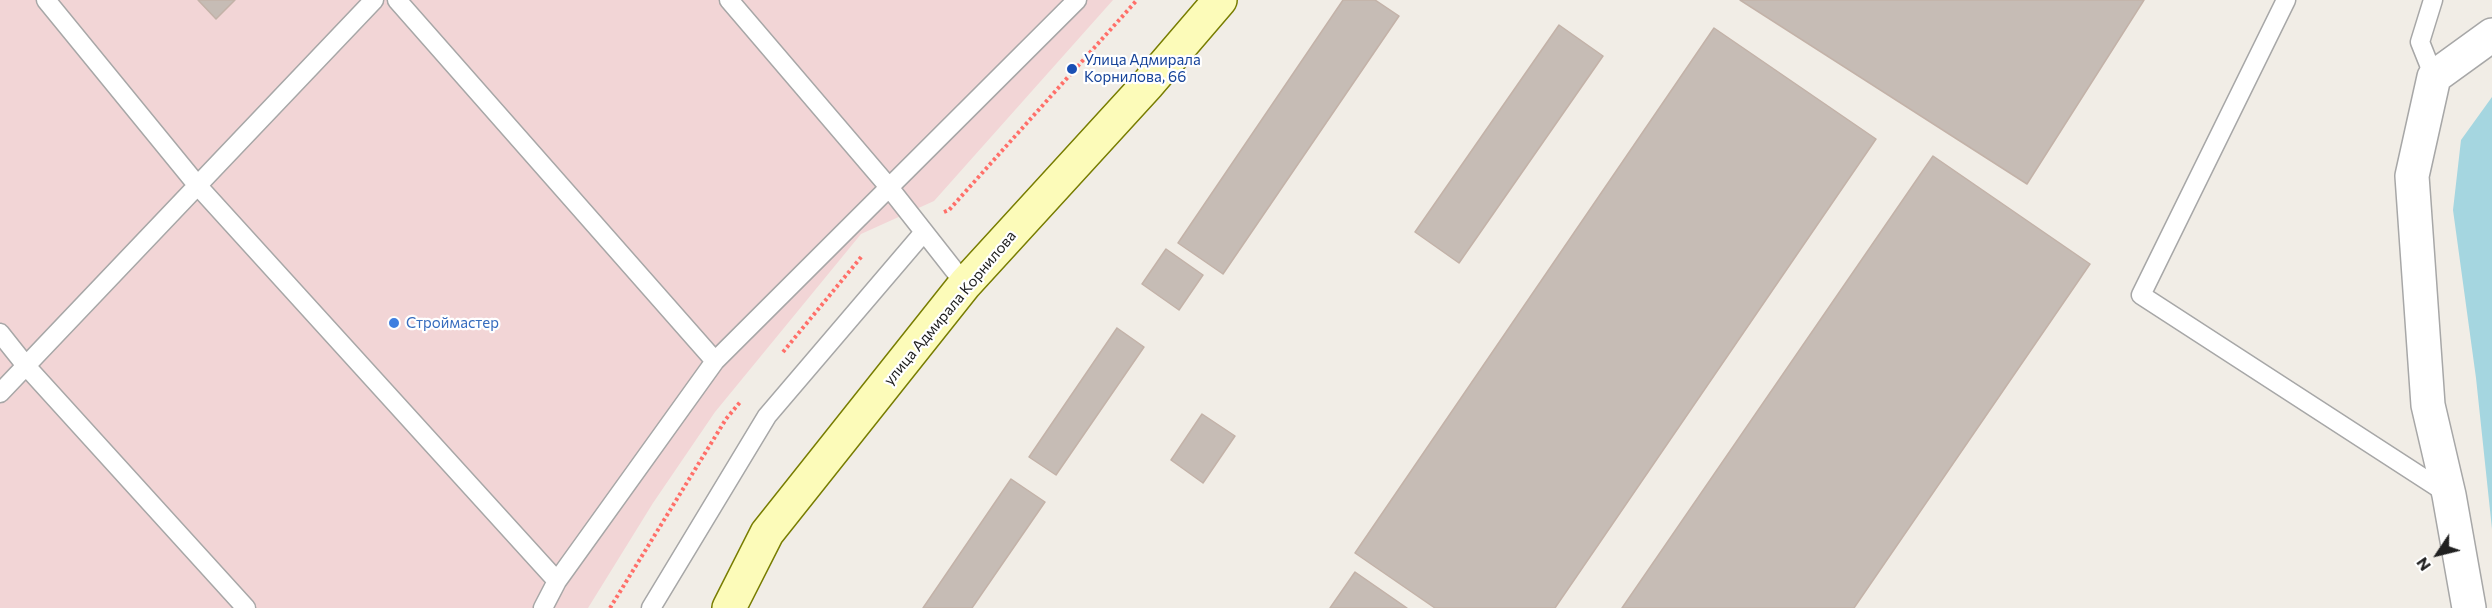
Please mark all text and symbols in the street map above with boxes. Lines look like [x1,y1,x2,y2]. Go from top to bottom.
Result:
place label: Улица Адмирала Корнилова, 66 [1084,51,1201,86]
marker: Улица Адмирала Корнилова, 66 [1065,62,1079,76]
street label: улица Адмирала Корнилова [880,227,1020,389]
place label: Строймастер [406,314,499,332]
marker: Строймастер [387,316,401,330]
north arrow [2408,524,2468,584]
text: N [2412,554,2434,575]

